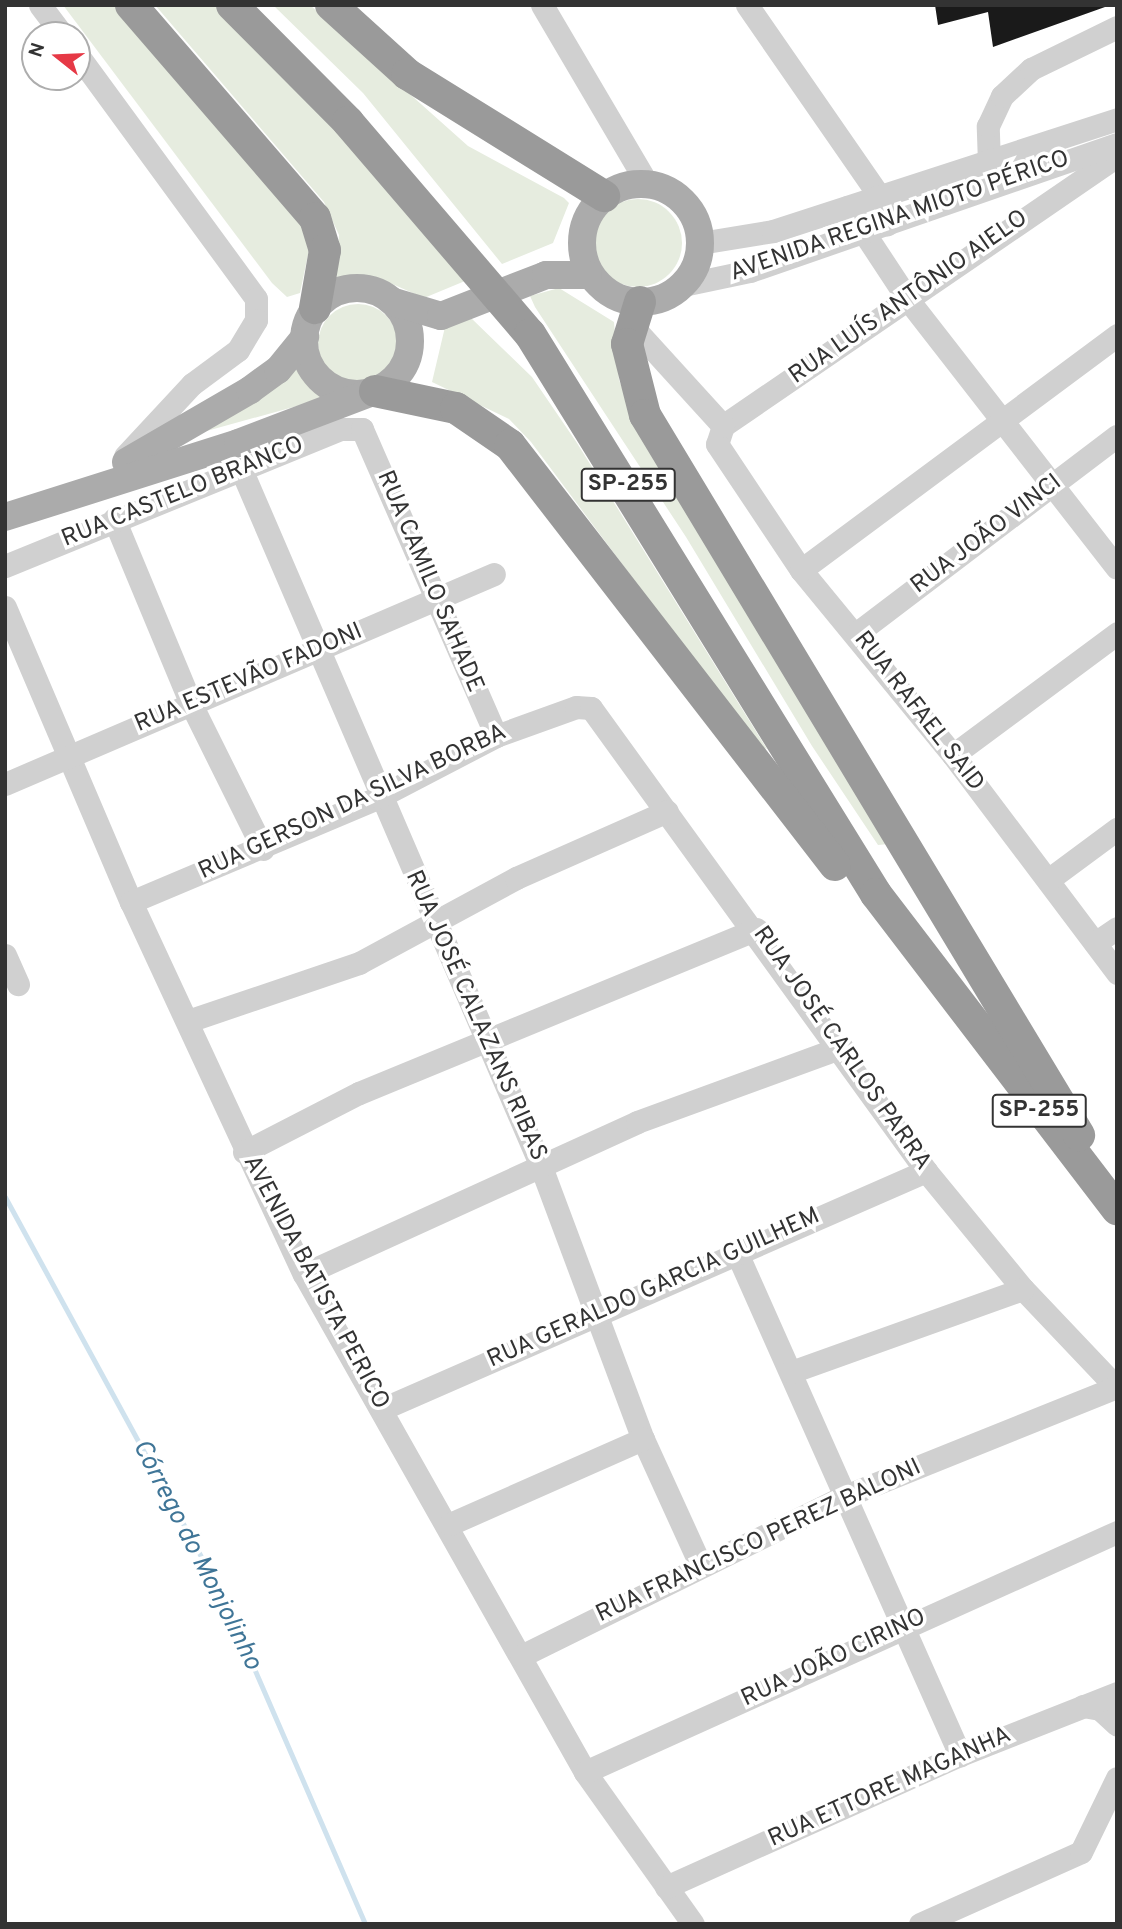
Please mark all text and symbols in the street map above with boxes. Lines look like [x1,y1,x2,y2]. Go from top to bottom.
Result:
north arrow [21,21,91,91]
text: N [24,40,51,60]
street label: AVENIDA REGINA MIOTO PÉRICO [726,145,1074,289]
street label: RUA LUÍS ANTÔNIO AIELO [783,204,1035,392]
street label: RUA CASTELO BRANCO [57,431,309,555]
street label: RUA CAMILO SAHADE [369,466,489,698]
road number: SP-255 [581,466,675,505]
street label: RUA JOÃO VINCI [905,468,1069,602]
street label: RUA ESTEVÃO FADONI [130,618,368,740]
street label: RUA RAFAEL SAID [846,626,990,798]
street label: RUA GERSON DA SILVA BORBA [193,718,513,888]
street label: RUA JOSÉ CALAZANS RIBAS [398,866,552,1166]
street label: RUA JOSÉ CARLOS PARRA [745,921,937,1177]
road number: SP-255 [992,1092,1086,1130]
street label: AVENIDA BATISTA PERICO [235,1150,395,1416]
street label: RUA GERALDO GARCIA GUILHEM [483,1202,825,1376]
water label: Córrego do Monjolinho [124,1435,268,1675]
street label: RUA FRANCISCO PEREZ BALONI [592,1454,926,1630]
street label: RUA JOÃO CIRINO [737,1603,931,1715]
street label: RUA ETTORE MAGANHA [764,1721,1016,1855]

